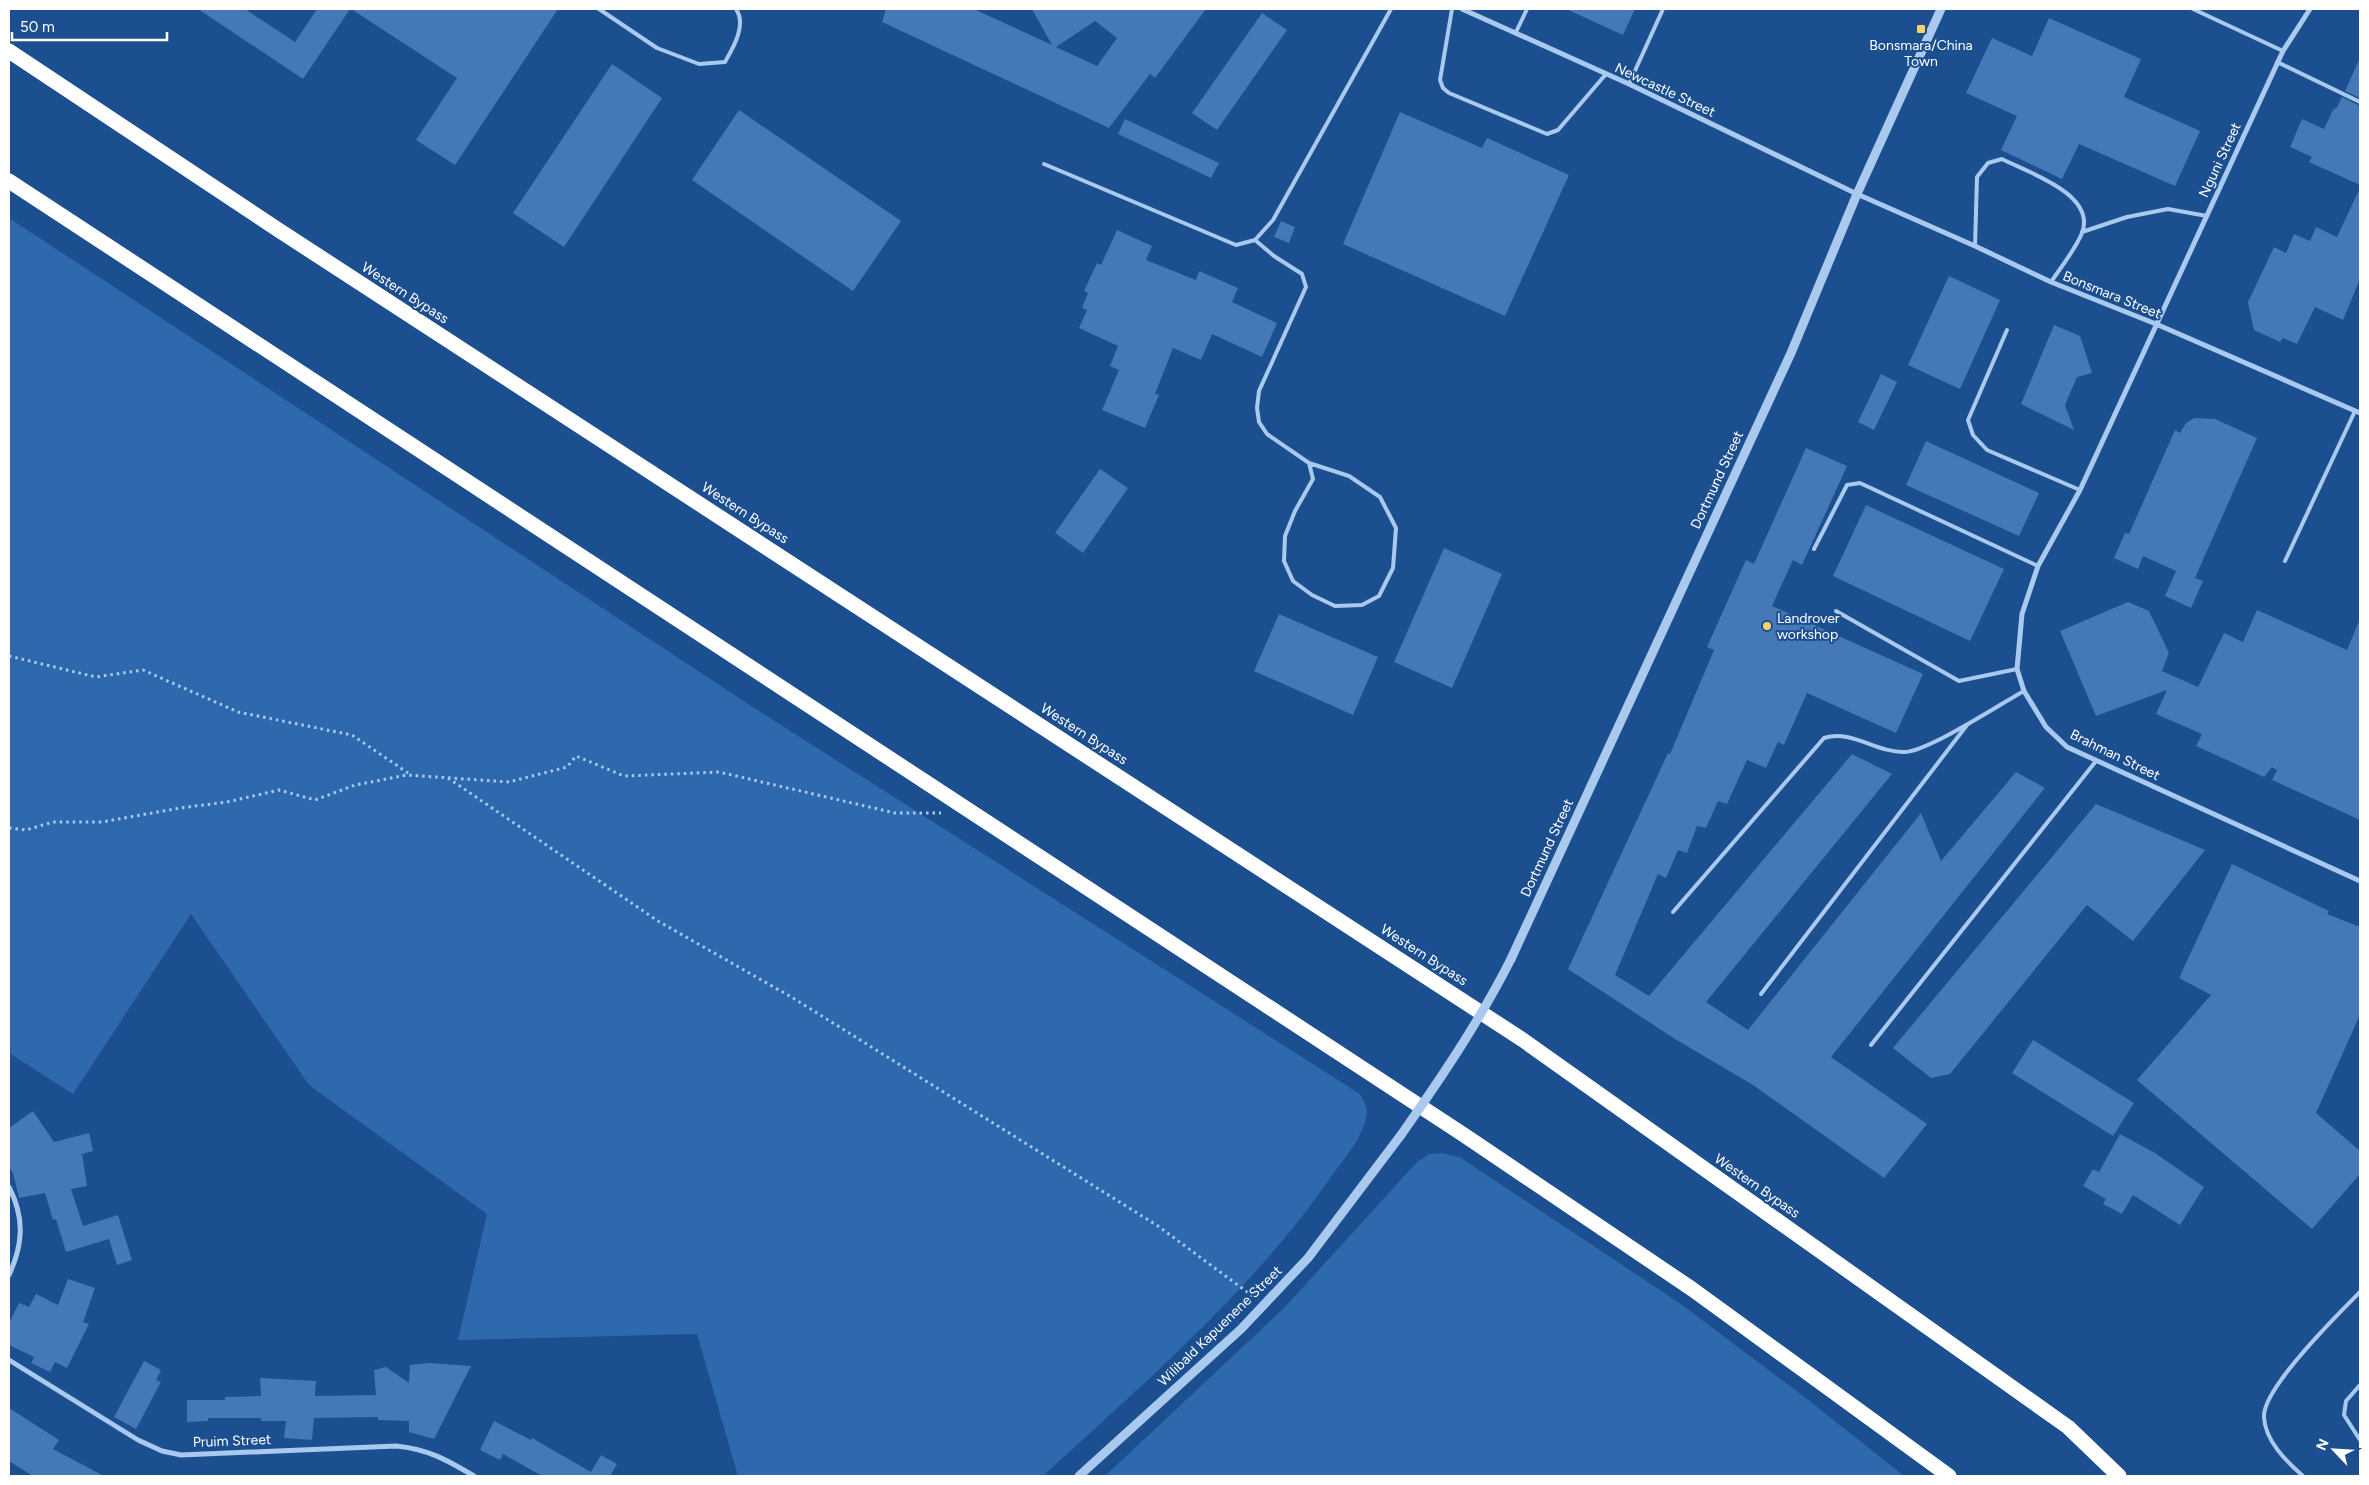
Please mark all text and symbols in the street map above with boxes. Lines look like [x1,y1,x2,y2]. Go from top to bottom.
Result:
scale bar [12,10,168,42]
text: 50 m [20,18,55,36]
marker: Bonsmara/China Town [1915,23,1927,35]
place label: Bonsmara/China Town [1869,37,1973,70]
street label: Newcastle Street [1612,59,1718,121]
street label: Nguni Street [2195,120,2245,200]
street label: Western Bypass [358,259,452,327]
street label: Bonsmara Street [2060,268,2164,322]
street label: Dortmund Street [1687,428,1747,532]
street label: Western Bypass [698,479,792,547]
place label: Landrover workshop [1777,610,1840,643]
marker: Landrover workshop [1761,620,1773,632]
street label: Western Bypass [1037,700,1131,768]
street label: Brahman Street [2067,726,2163,784]
street label: Dortmund Street [1517,796,1577,900]
street label: Western Bypass [1377,921,1471,989]
street label: Western Bypass [1711,1150,1803,1222]
street label: Wilibald Kapuenene Street [1154,1262,1286,1390]
north arrow [2309,1425,2359,1475]
street label: Pruim Street [193,1431,271,1451]
text: N [2313,1436,2333,1453]

